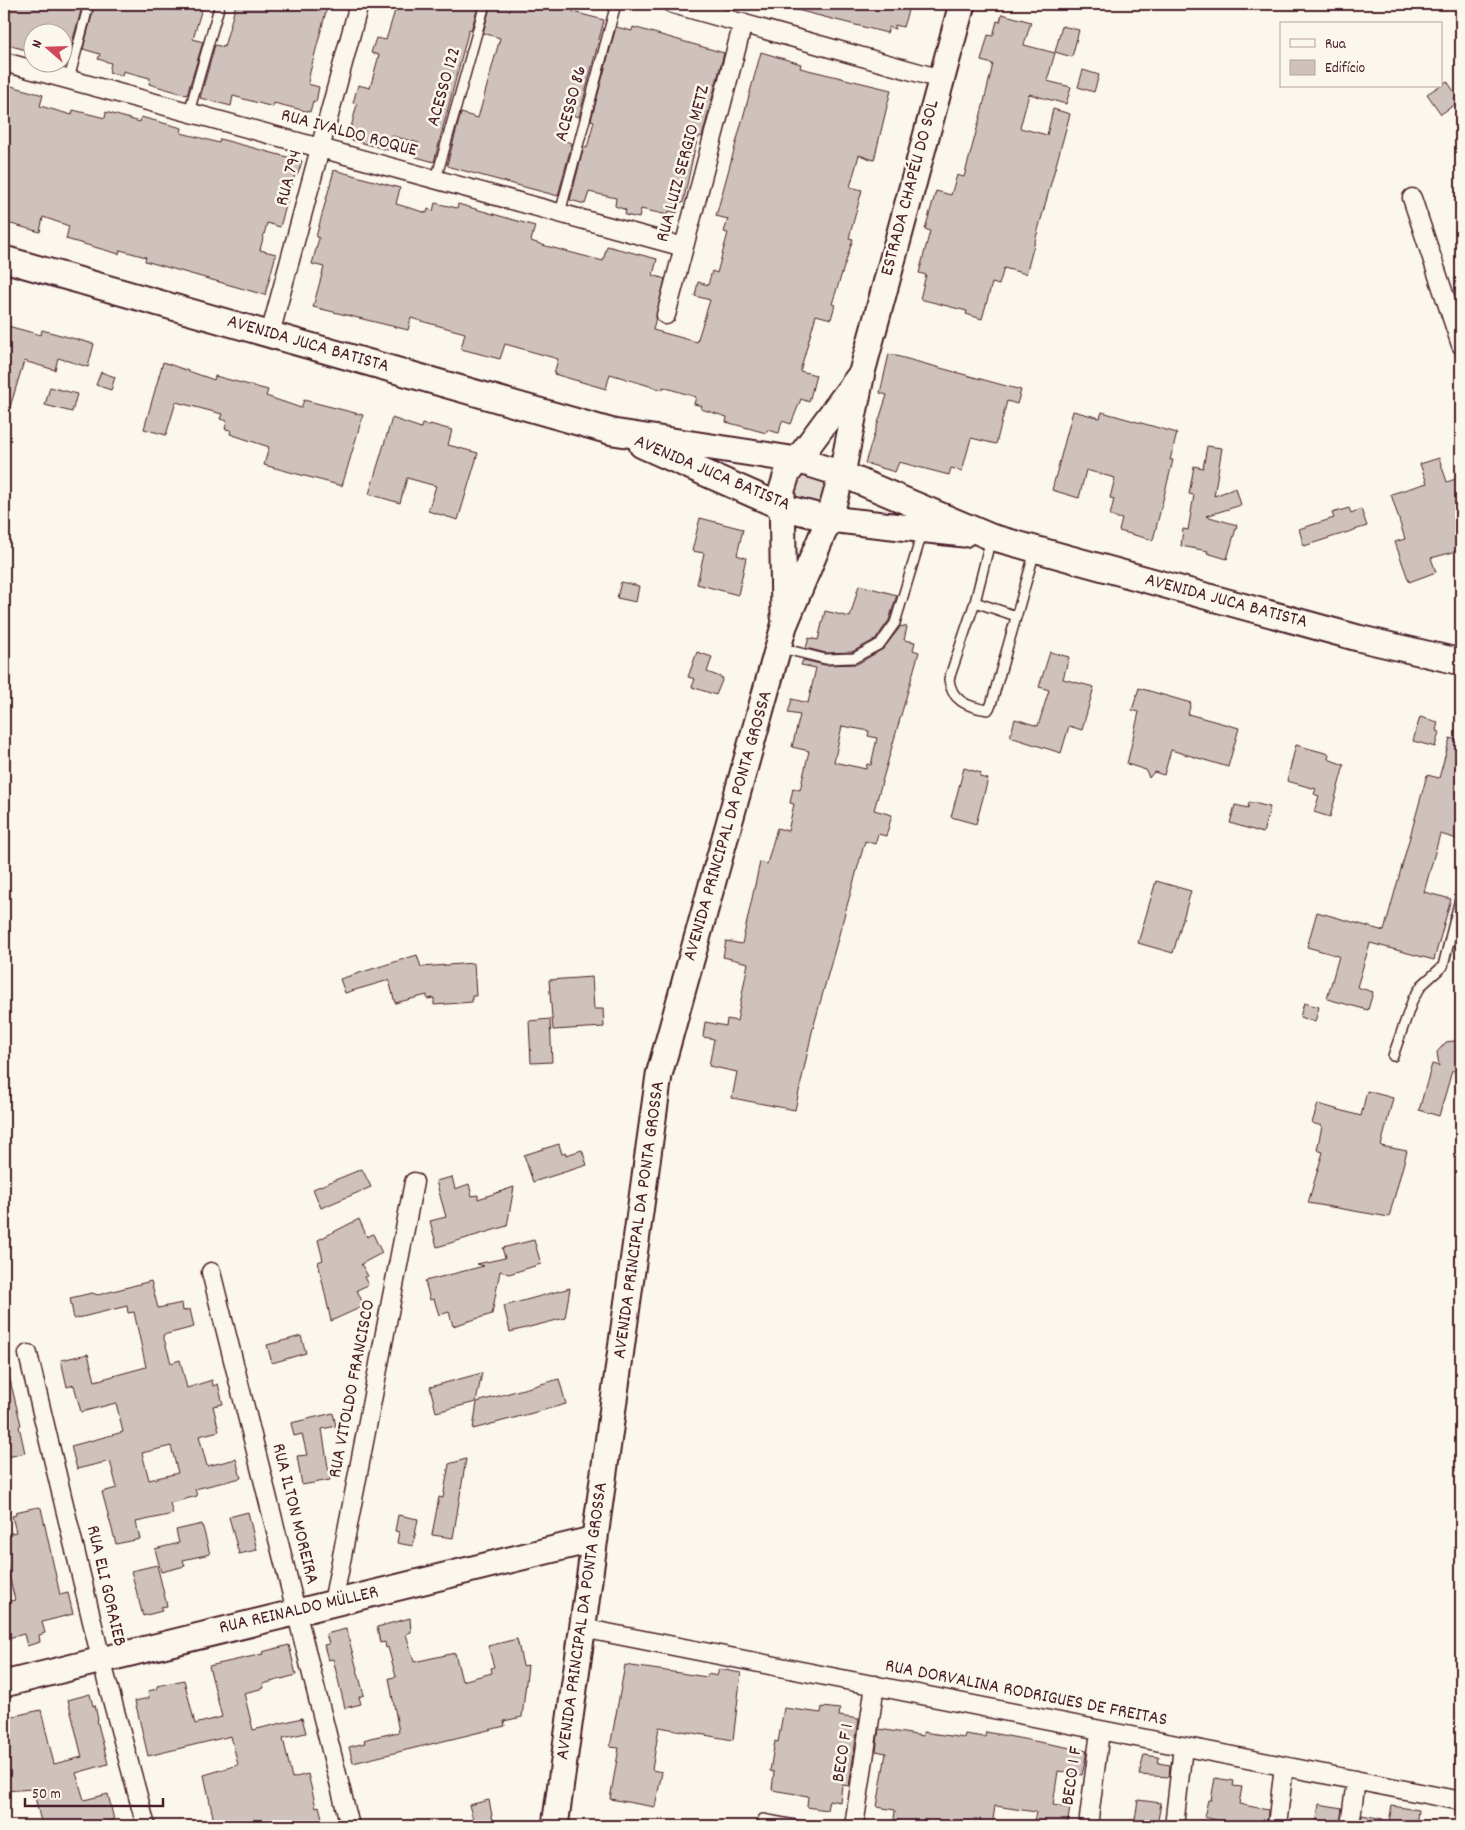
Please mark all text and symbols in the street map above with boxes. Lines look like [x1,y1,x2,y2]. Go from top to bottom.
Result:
north arrow [22,22,72,72]
legend [1280,22,1442,88]
text: Rua [1325,34,1347,56]
text: N [27,37,48,51]
street label: ACESSO 122 [421,44,469,130]
text: Edifício [1325,58,1365,80]
street label: ACESSO 86 [549,63,595,145]
street label: RUA LUIZ SERGIO METZ [650,82,718,245]
street label: ESTRADA CHAPÉU DO SOL [875,97,948,279]
street label: RUA IVALDO ROQUE [278,103,421,165]
street label: RUA 794 [270,147,310,209]
street label: AVENIDA JUCA BATISTA [224,309,392,381]
street label: AVENIDA JUCA BATISTA [630,429,794,519]
street label: AVENIDA JUCA BATISTA [1142,567,1310,637]
street label: AVENIDA PRINCIPAL DA PONTA GROSSA [677,688,781,964]
street label: AVENIDA PRINCIPAL DA PONTA GROSSA [607,1079,673,1361]
street label: RUA VITOLDO FRANCISCO [322,1298,384,1480]
street label: RUA ILTON MOREIRA [263,1441,325,1587]
street label: AVENIDA PRINCIPAL DA PONTA GROSSA [550,1480,616,1762]
street label: RUA ELI GORAIEB [78,1523,132,1649]
street label: RUA REINALDO MÜLLER [217,1580,381,1642]
street label: RUA DORVALINA RODRIGUES DE FREITAS [883,1653,1169,1735]
street label: BECO F 1 [826,1722,862,1784]
street label: BECO 1 F [1056,1744,1091,1807]
scale bar [25,1775,162,1807]
text: 50 m [32,1784,61,1806]

